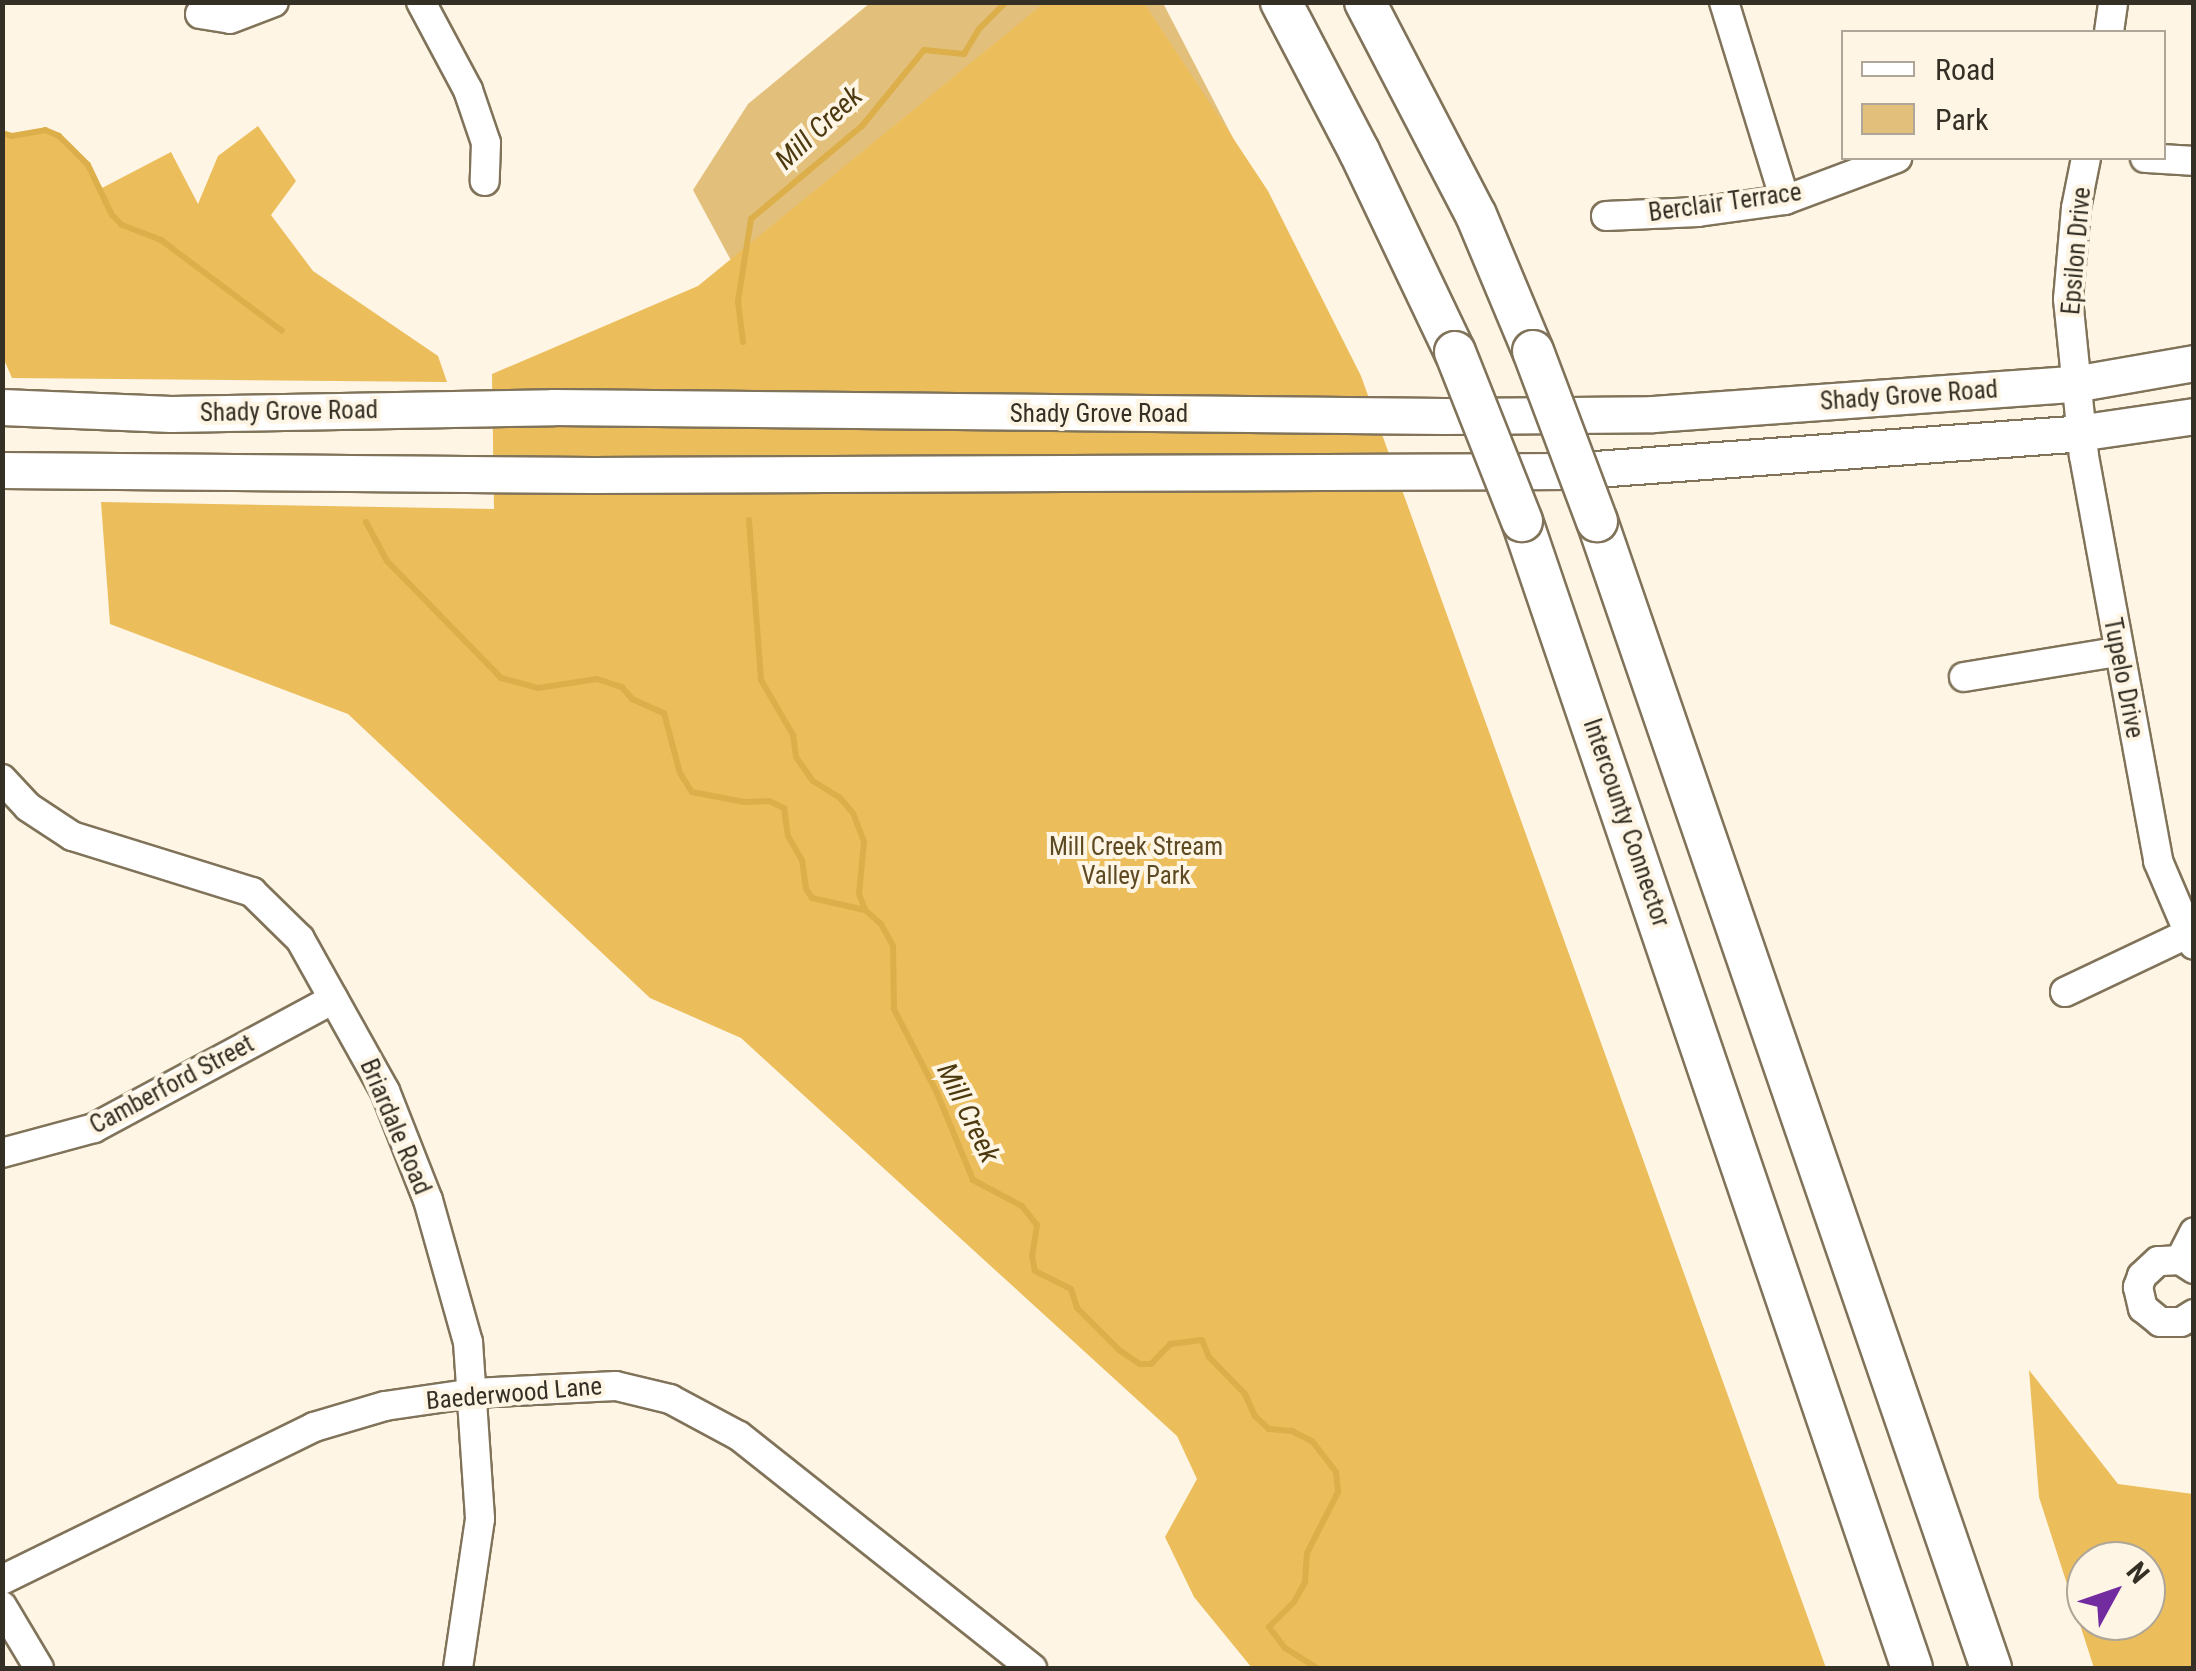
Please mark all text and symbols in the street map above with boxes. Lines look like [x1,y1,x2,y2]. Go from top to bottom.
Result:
legend [1841,30,2166,160]
text: Road [1935,52,1995,87]
water label: Mill Creek [769,79,869,177]
text: Park [1935,102,1989,137]
street label: Berclair Terrace [1646,177,1804,229]
street label: Epsilon Drive [2056,186,2098,316]
street label: Shady Grove Road [1819,375,1999,417]
street label: Shady Grove Road [200,395,378,429]
street label: Shady Grove Road [1010,399,1188,429]
street label: Tupelo Drive [2097,615,2149,741]
street label: Intercounty Connector [1576,715,1676,931]
park label: Mill Creek Stream Valley Park [1049,833,1223,892]
street label: Camberford Street [85,1029,259,1141]
street label: Briardale Road [353,1055,437,1199]
water label: Mill Creek [930,1058,1006,1168]
street label: Baederwood Lane [425,1371,603,1417]
north arrow [2066,1541,2166,1641]
text: N [2120,1556,2156,1590]

